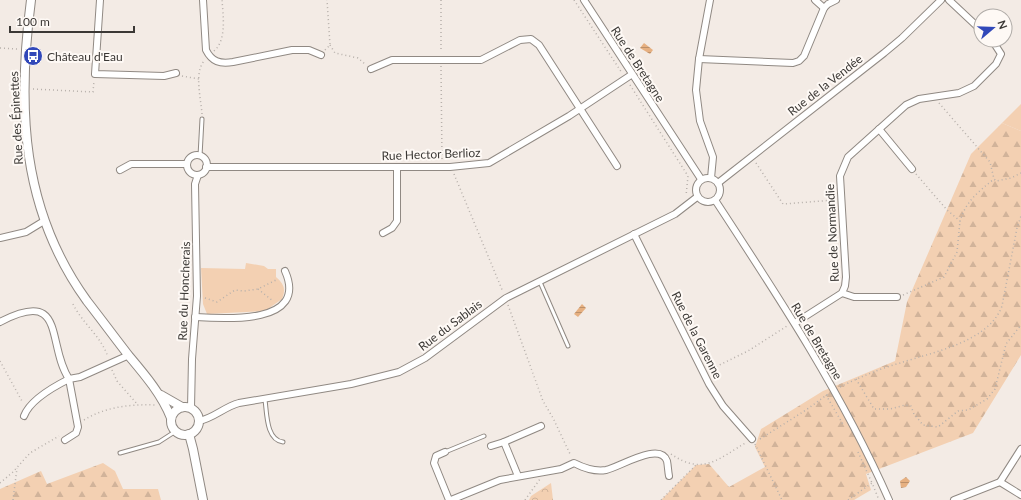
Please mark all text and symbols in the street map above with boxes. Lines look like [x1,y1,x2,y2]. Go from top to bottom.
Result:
scale bar [10,8,134,34]
north arrow [973,8,1013,48]
text: 100 m [16,14,50,29]
text: N [995,18,1010,31]
street label: Rue de Bretagne [608,23,668,105]
bus stop icon: Château d'Eau [22,45,44,67]
place label: Château d'Eau [47,49,123,64]
street label: Rue de la Vendée [785,51,865,119]
street label: Rue des Épinettes [6,71,26,165]
street label: Rue Hector Berlioz [381,145,481,163]
street label: Rue de Normandie [822,184,842,282]
street label: Rue du Honcherais [175,241,193,341]
street label: Rue de la Garenne [668,289,726,381]
street label: Rue du Sablais [415,296,485,354]
street label: Rue de Bretagne [788,300,846,382]

